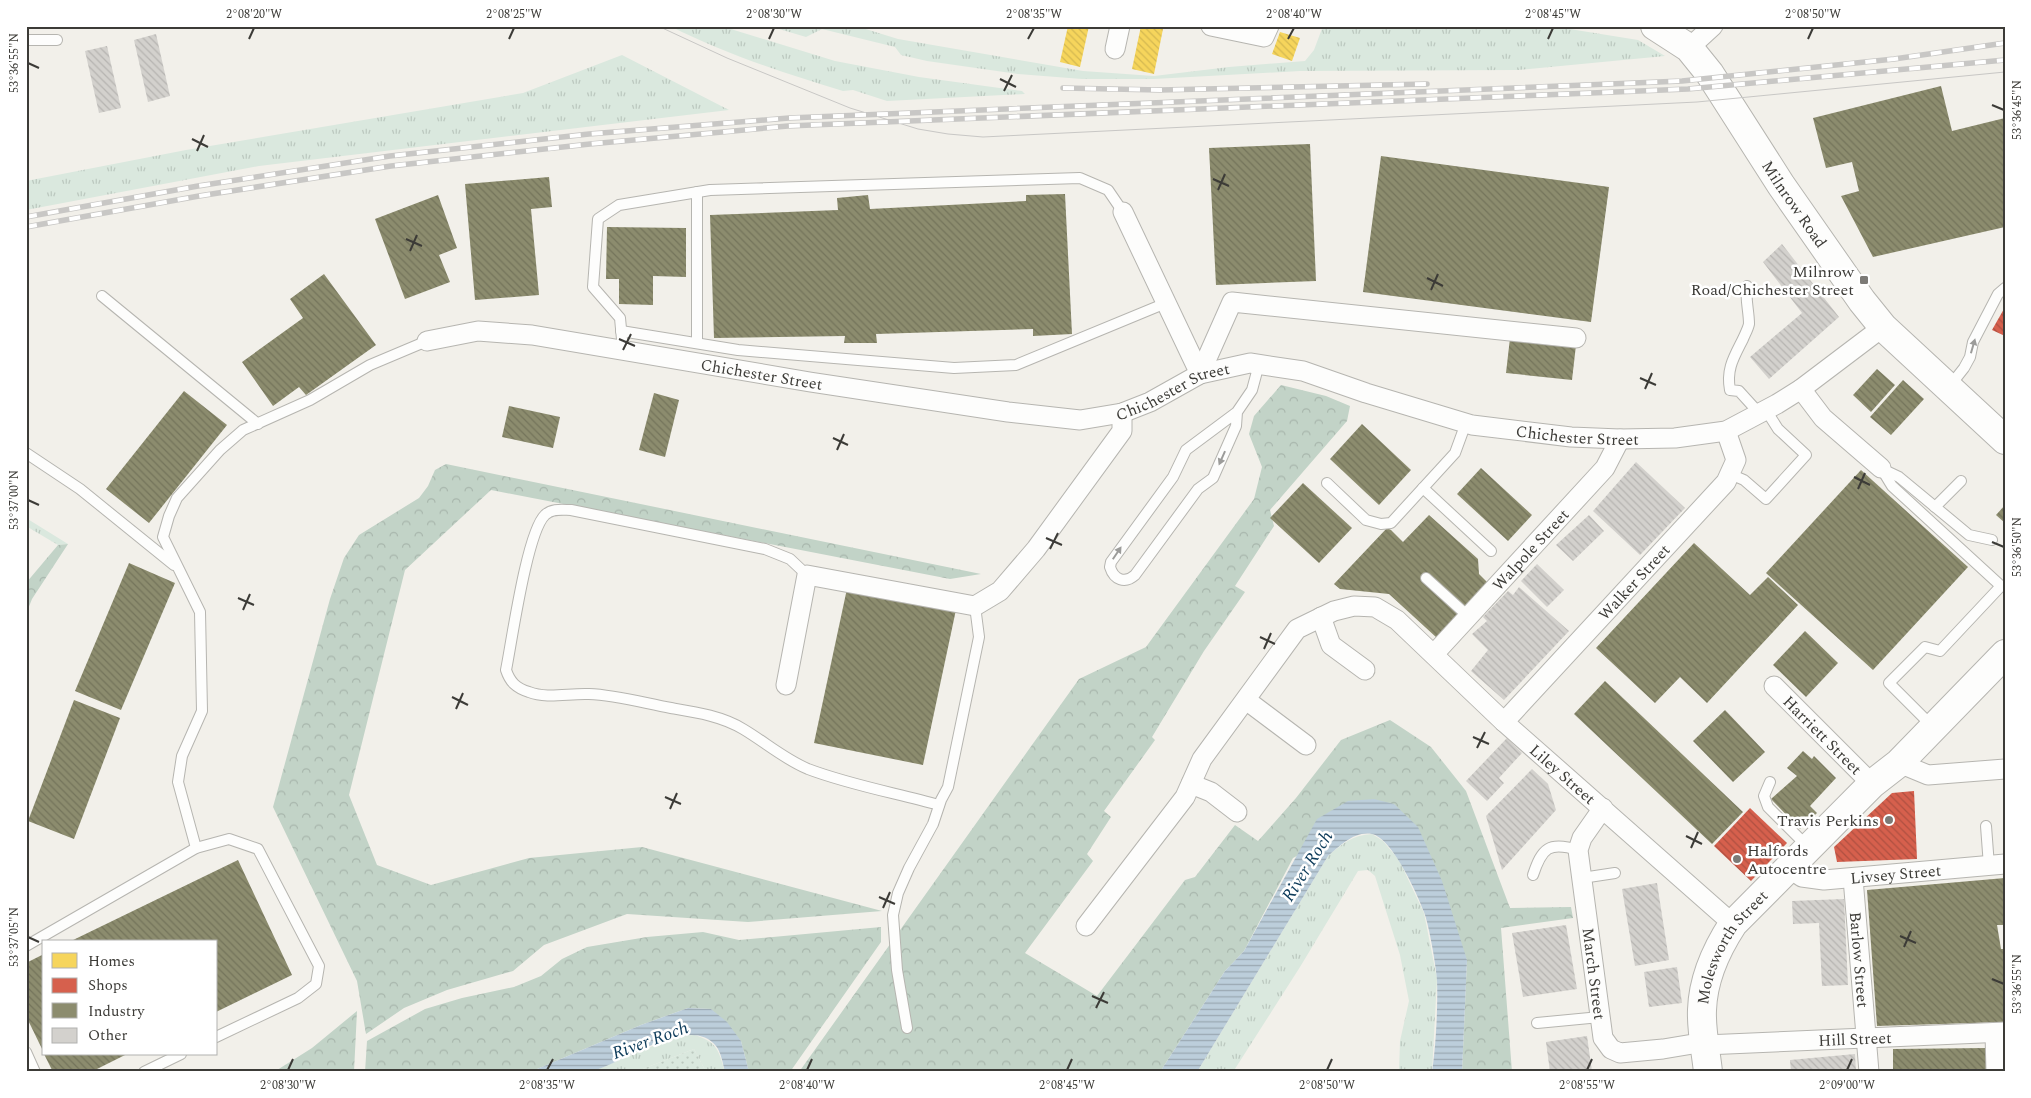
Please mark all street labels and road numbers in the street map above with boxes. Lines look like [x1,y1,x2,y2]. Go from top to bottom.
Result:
street label: Milnrow Road [1755,156,1832,253]
street label: Chichester Street [699,353,824,397]
street label: Chichester Street [1114,357,1232,427]
street label: Chichester Street [1515,419,1639,452]
street label: Walpole Street [1487,503,1575,597]
street label: Walker Street [1593,539,1676,626]
street label: Harriett Street [1777,690,1867,781]
street label: Liley Street [1524,739,1601,811]
street label: Livsey Street [1849,859,1943,891]
street label: Molesworth Street [1691,884,1774,1006]
street label: Barlow Street [1843,911,1875,1009]
street label: March Street [1575,926,1611,1022]
street label: Hill Street [1818,1026,1892,1053]

